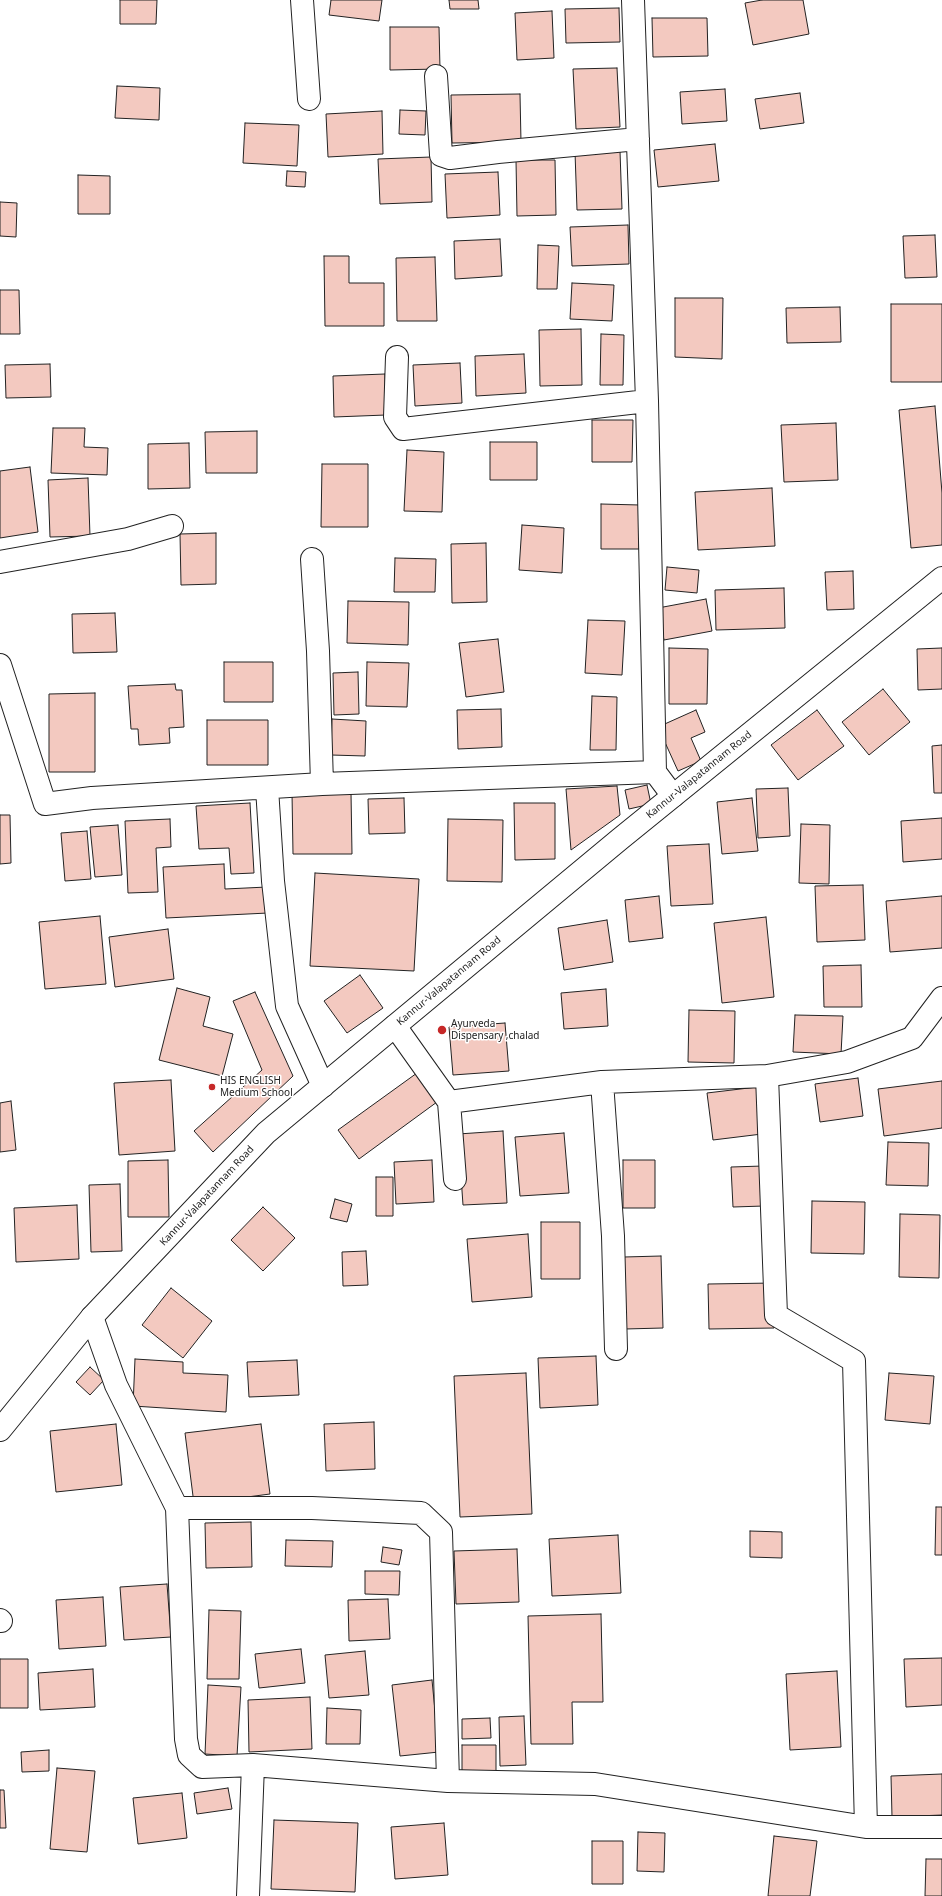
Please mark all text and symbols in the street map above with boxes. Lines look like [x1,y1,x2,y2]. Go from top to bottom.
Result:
street label: Kannur-Valapatannam Road [644,729,754,821]
street label: Kannur-Valapatannam Road [395,934,503,1028]
place label: Ayurveda Dispensary ,chalad [451,1018,539,1042]
marker: Ayurveda Dispensary ,chalad [436,1024,448,1036]
place label: HIS ENGLISH Medium School [220,1075,293,1098]
marker: HIS ENGLISH Medium School [207,1082,217,1092]
street label: Kannur-Valapatannam Road [158,1144,256,1248]

